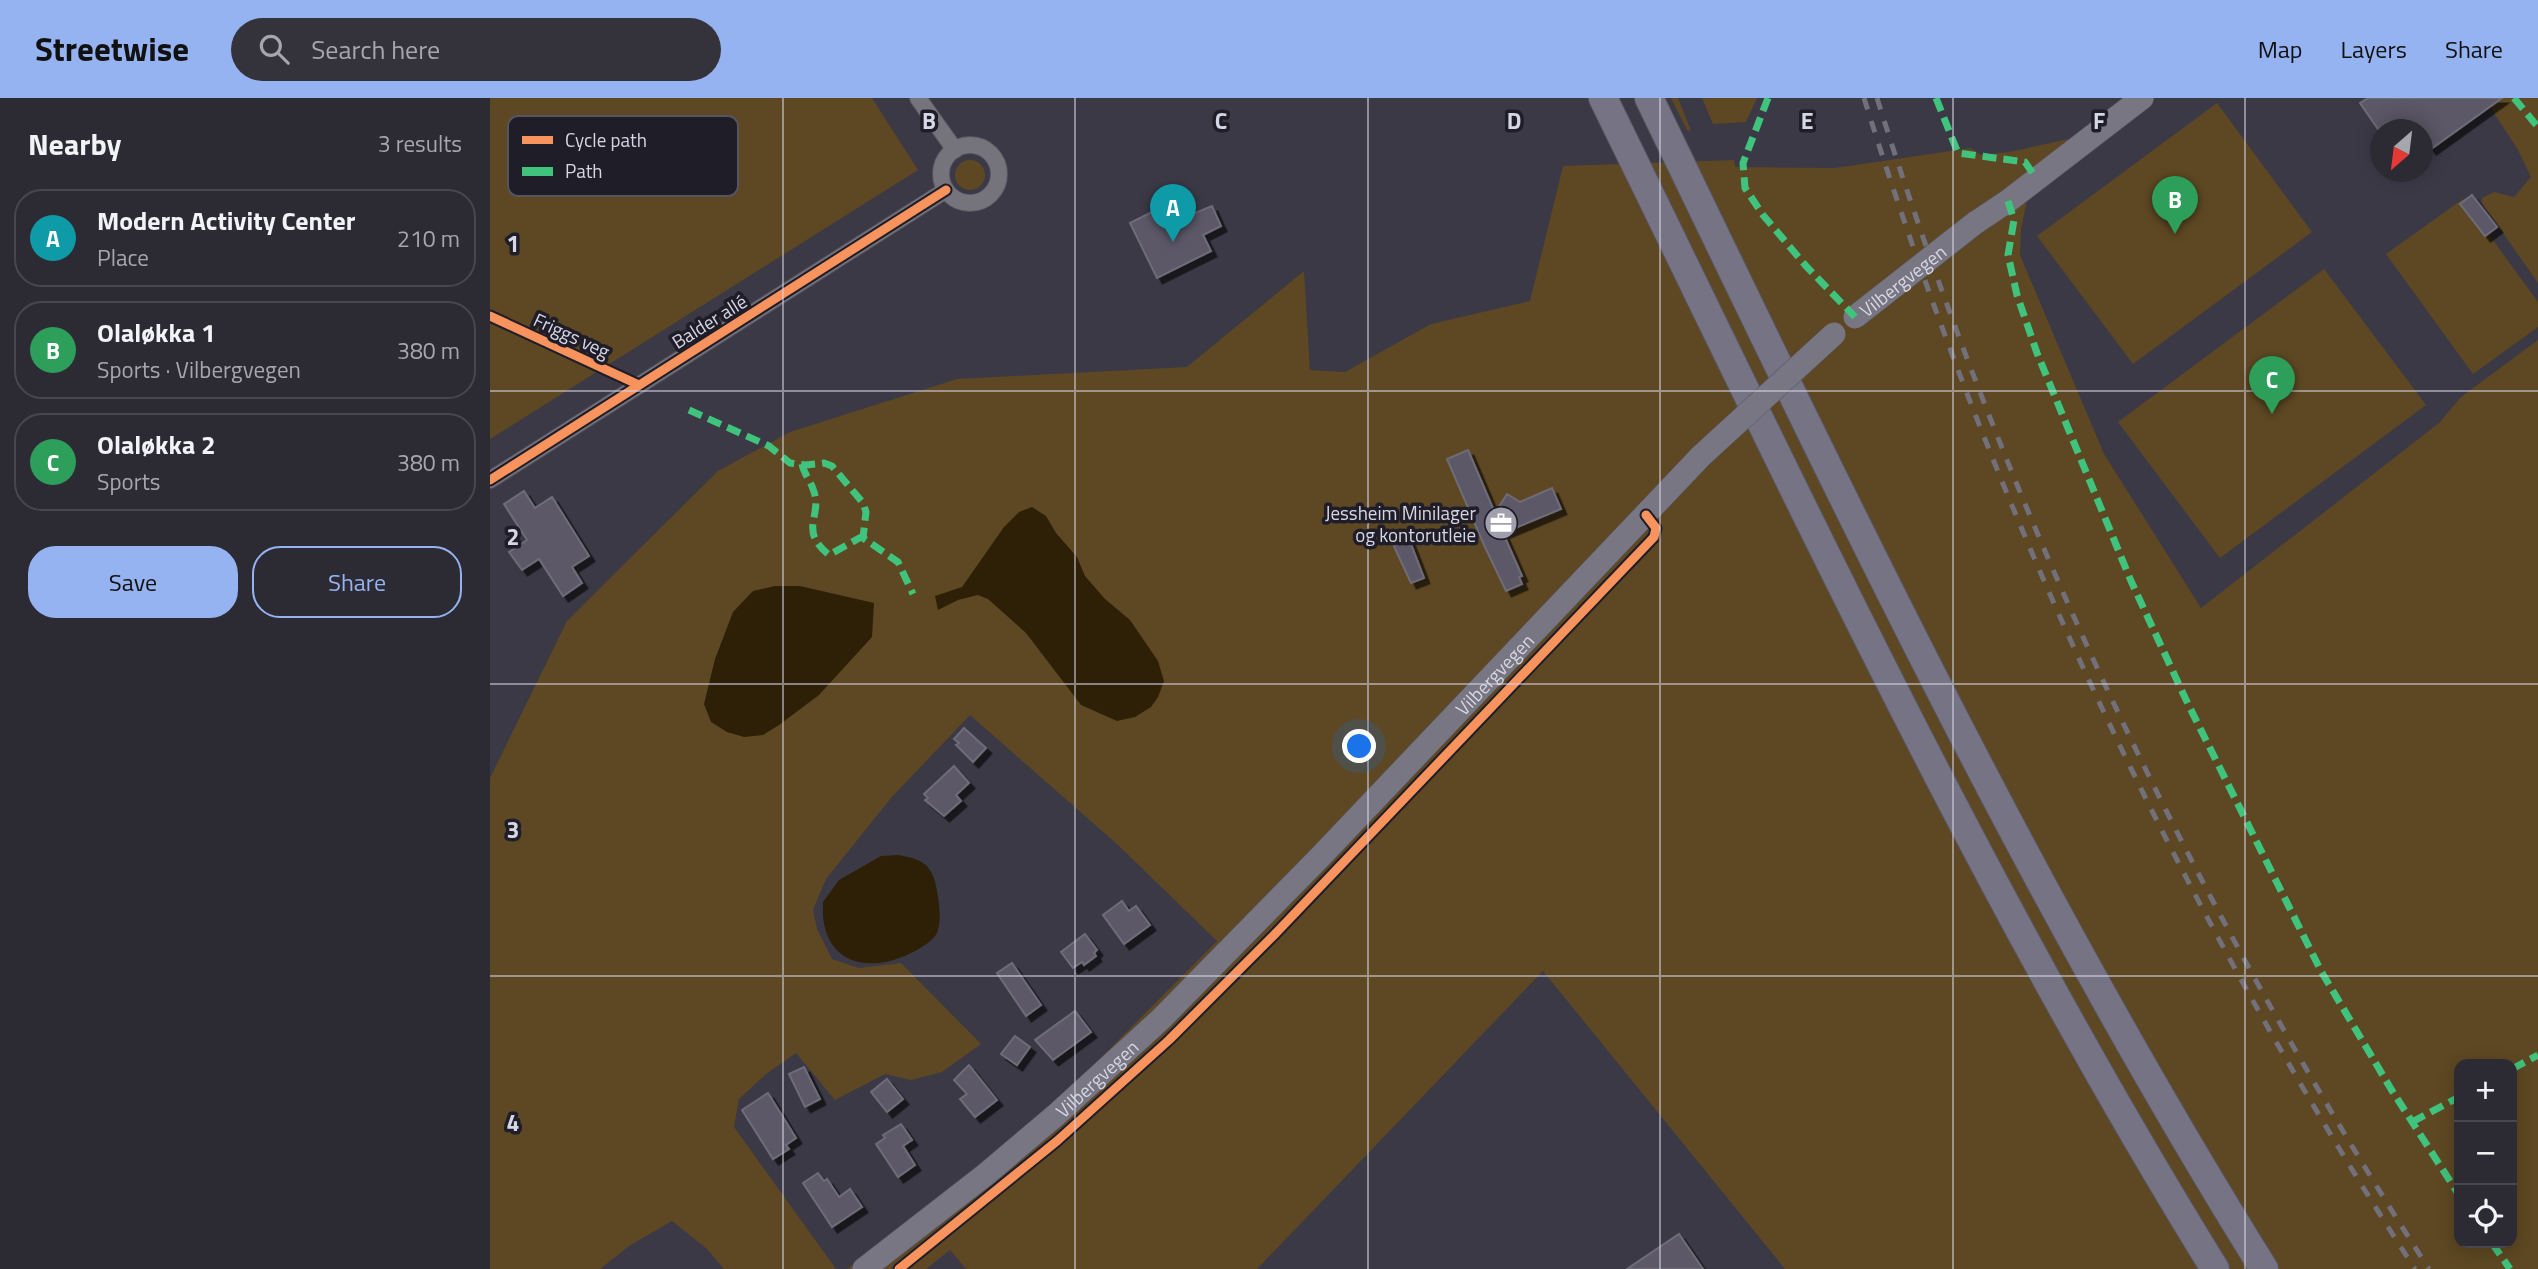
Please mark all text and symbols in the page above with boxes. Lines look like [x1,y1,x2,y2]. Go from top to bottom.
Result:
search box [231,18,721,81]
text: Streetwise [35,24,189,74]
icon: search [255,30,293,68]
text: Search here [311,30,440,69]
text: Map [2258,31,2303,67]
text: Layers [2341,31,2407,67]
text: Share [2445,31,2503,67]
text: B [922,103,936,138]
text: C [1215,103,1227,138]
text: D [1507,103,1521,138]
text: E [1801,103,1813,138]
text: F [2093,103,2105,138]
legend [508,116,738,196]
north arrow [2370,119,2433,182]
text: Nearby [28,121,121,167]
text: Cycle path [565,125,647,154]
text: 3 results [378,126,462,161]
text: Path [565,156,603,185]
pin: B [2152,176,2198,234]
pin: A [1150,184,1196,242]
text: Modern Activity Center [97,201,355,240]
text: A [46,221,60,256]
text: 210 m [397,221,460,256]
text: 1 [507,226,519,261]
street label: Vilbergvegen [1852,237,1952,323]
text: Place [97,240,149,275]
street label: Balder allé [666,286,752,356]
street label: Friggs veg [529,305,615,365]
text: Olaløkka 1 [97,313,215,352]
text: B [46,333,60,368]
text: 380 m [397,333,460,368]
text: Sports · Vilbergvegen [97,352,301,387]
pin: C [2249,356,2295,414]
text: Olaløkka 2 [97,425,215,464]
text: C [47,445,59,480]
text: 380 m [397,445,460,480]
text: Sports [97,464,160,499]
place label: Jessheim Minilager og kontorutleie [1325,498,1476,549]
office icon: Jessheim Minilager og kontorutleie [1482,504,1520,542]
text: 2 [507,519,519,554]
button: Save [28,546,238,618]
button: Share [252,546,462,618]
street label: Vilbergvegen [1448,626,1540,721]
your location [1342,729,1376,763]
text: 3 [507,812,519,847]
street label: Vilbergvegen [1048,1032,1144,1124]
map controls [2454,1059,2517,1248]
button: + [2454,1059,2517,1122]
text: 4 [507,1105,519,1140]
button: − [2454,1122,2517,1185]
button: locate [2454,1185,2517,1248]

